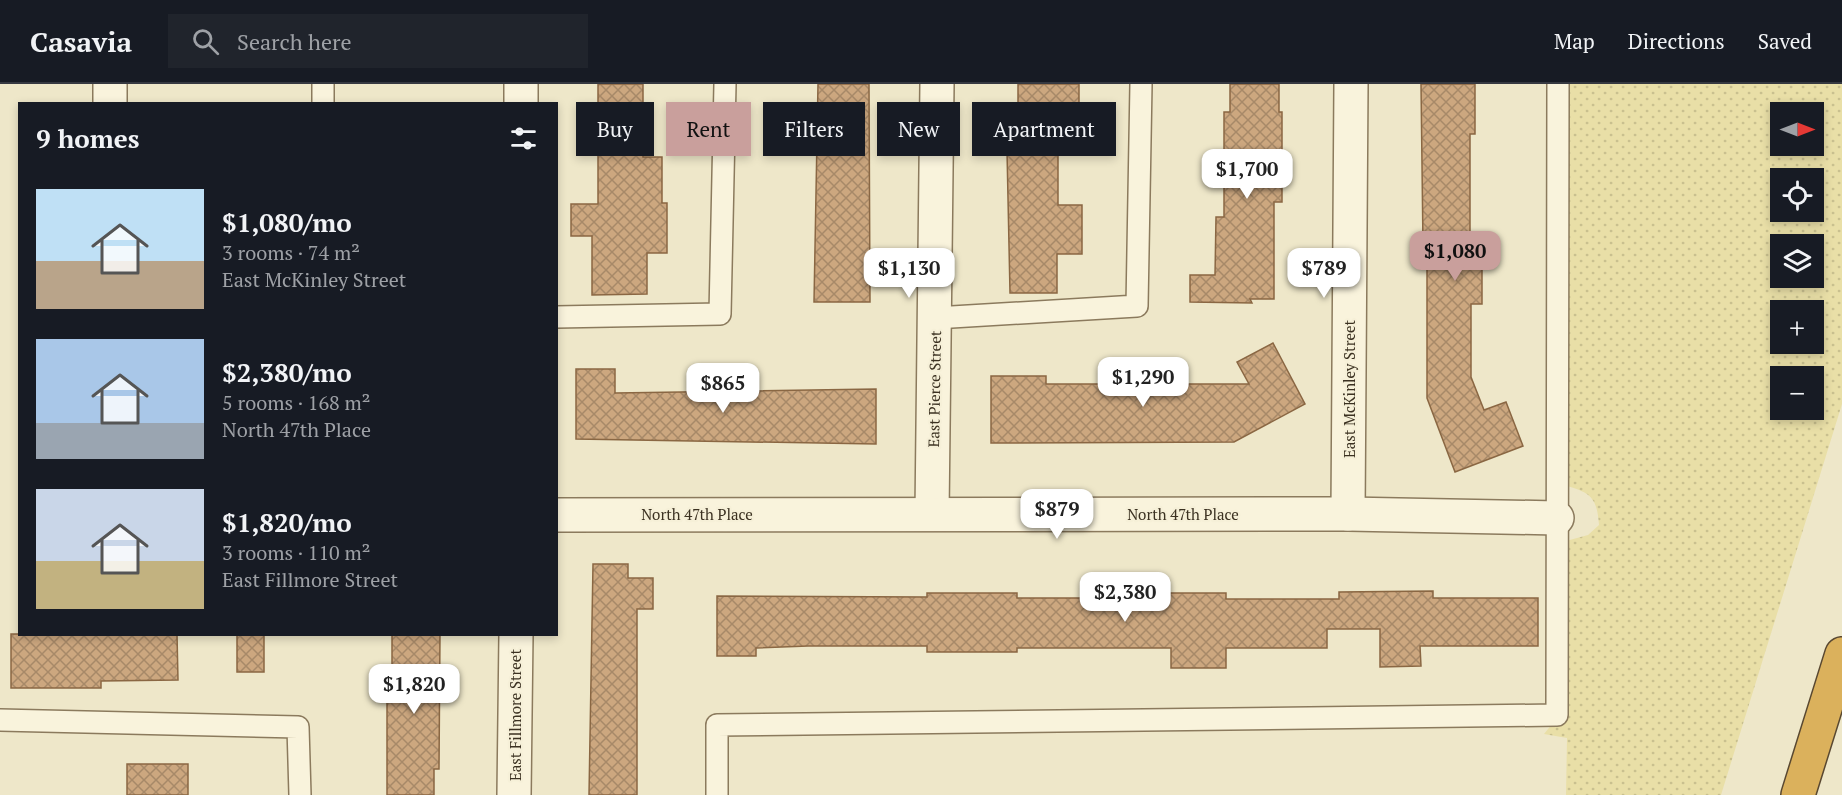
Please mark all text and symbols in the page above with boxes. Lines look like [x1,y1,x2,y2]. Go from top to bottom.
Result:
search box [168,14,588,68]
text: Casavia [30,23,132,60]
icon: search [189,25,222,58]
text: Search here [237,27,352,56]
text: Map [1554,27,1595,55]
text: Directions [1628,27,1725,55]
text: Saved [1758,27,1812,55]
chip: Buy [576,102,654,156]
chip: Rent [666,102,751,156]
chip: Filters [763,102,865,156]
chip: New [877,102,960,156]
chip: Apartment [972,102,1116,156]
north arrow [1770,102,1824,156]
map controls [1770,102,1824,420]
text: 9 homes [36,121,140,155]
icon: filters [507,122,540,155]
pin: $1,700 [1198,149,1296,200]
text: $1,700 [1216,155,1278,182]
button: locate [1770,168,1824,222]
text: $1,080/mo [222,205,352,239]
icon: home [84,213,156,285]
pin: $1,080 [1406,231,1504,282]
button: layers [1770,234,1824,288]
text: $1,080 [1424,237,1486,264]
text: 3 rooms · 74 m² [222,239,360,266]
pin: $1,130 [860,248,958,299]
pin: $789 [1288,248,1360,299]
text: $1,130 [878,254,940,281]
text: $789 [1301,254,1347,281]
text: East McKinley Street [222,266,406,293]
button: + [1770,300,1824,354]
street label: East McKinley Street [1339,319,1359,458]
street label: East Pierce Street [923,330,945,448]
text: $2,380/mo [222,355,352,389]
pin: $1,290 [1094,357,1192,408]
icon: home [84,363,156,435]
pin: $865 [687,363,759,414]
text: $1,290 [1112,363,1174,390]
button: − [1770,366,1824,420]
text: $865 [700,369,746,396]
text: 5 rooms · 168 m² [222,389,370,416]
text: North 47th Place [222,416,371,443]
pin: $879 [1021,489,1093,540]
text: $879 [1034,495,1080,522]
street label: North 47th Place [641,504,753,524]
street label: North 47th Place [1127,504,1239,524]
text: $1,820/mo [222,505,352,539]
icon: home [84,513,156,585]
text: 3 rooms · 110 m² [222,539,370,566]
text: East Fillmore Street [222,566,398,593]
pin: $2,380 [1076,572,1174,623]
text: $2,380 [1094,578,1156,605]
street label: East Fillmore Street [505,649,525,781]
pin: $1,820 [365,664,463,715]
text: $1,820 [383,670,445,697]

